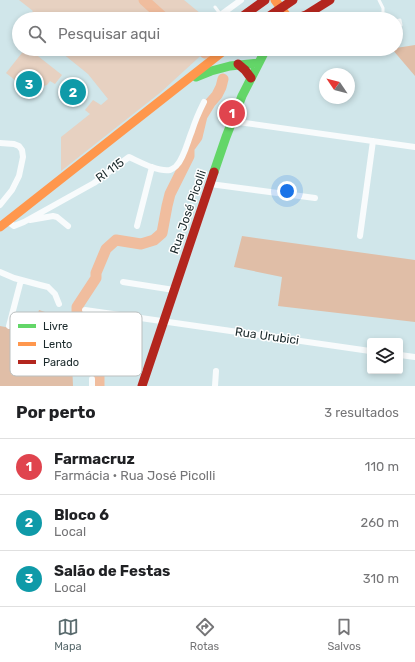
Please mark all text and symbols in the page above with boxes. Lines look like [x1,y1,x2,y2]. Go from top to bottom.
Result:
search box [12,12,403,56]
icon: search [26,23,48,45]
text: Pesquisar aqui [58,25,160,43]
north arrow [319,68,355,104]
pin: 3 [16,69,42,99]
pin: 2 [60,77,86,107]
pin: 1 [219,98,245,128]
street label: RI 115 [93,155,127,185]
street label: Rua José Picolli [167,168,209,256]
your location [277,181,297,201]
legend [10,312,142,376]
text: Livre [43,320,68,333]
street label: Rua Urubici [234,325,300,347]
text: Lento [43,338,72,351]
map controls [367,338,403,374]
button: layers [367,338,403,374]
text: Parado [43,356,79,369]
text: Por perto [16,402,96,422]
text: 3 resultados [324,405,399,420]
text: Farmacruz [54,450,135,468]
text: 1 [26,459,32,474]
text: 110 m [365,459,399,474]
text: Farmácia · Rua José Picolli [54,468,215,483]
text: Bloco 6 [54,506,109,524]
text: 2 [25,515,33,530]
text: 260 m [361,515,399,530]
text: Local [54,524,86,539]
text: Salão de Festas [54,562,170,580]
text: 3 [25,571,33,586]
text: 310 m [363,571,399,586]
text: Local [54,580,86,595]
tab: Mapa [54,616,82,653]
tab: Rotas [190,616,219,653]
tab: Salvos [327,616,361,653]

